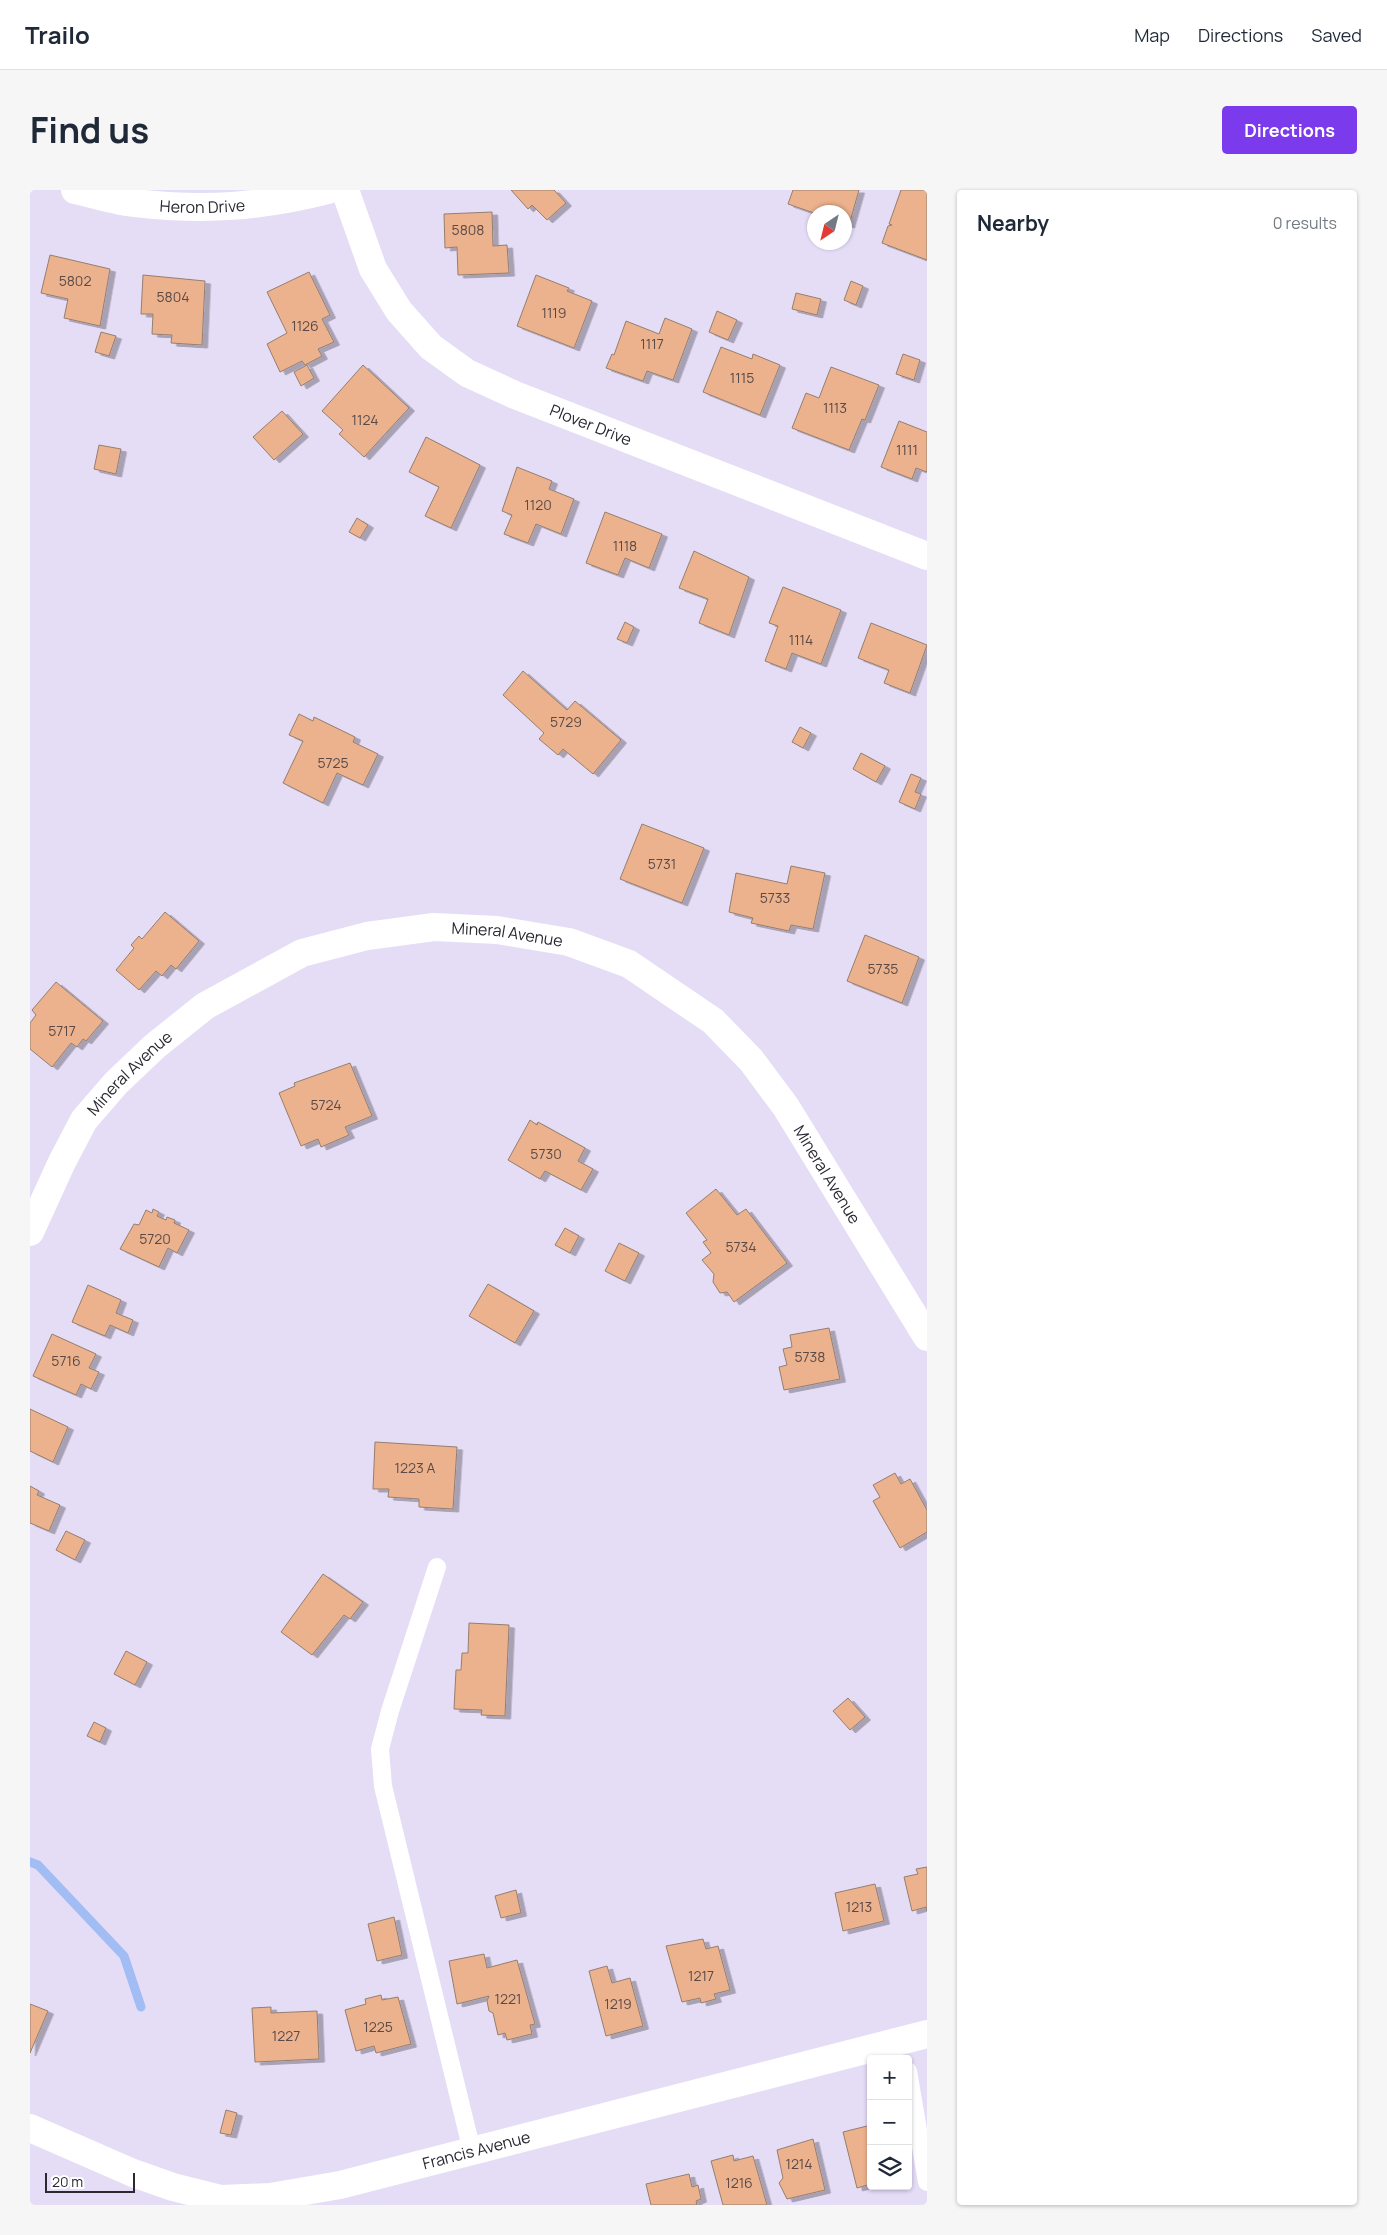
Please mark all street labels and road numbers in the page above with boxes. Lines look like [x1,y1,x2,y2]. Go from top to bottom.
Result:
street label: Heron Drive [159,194,246,218]
street label: Plover Drive [547,399,635,451]
street label: Mineral Avenue [451,917,564,952]
street label: Mineral Avenue [82,1026,177,1120]
street label: Mineral Avenue [789,1121,866,1228]
street label: Francis Avenue [420,2126,533,2174]

